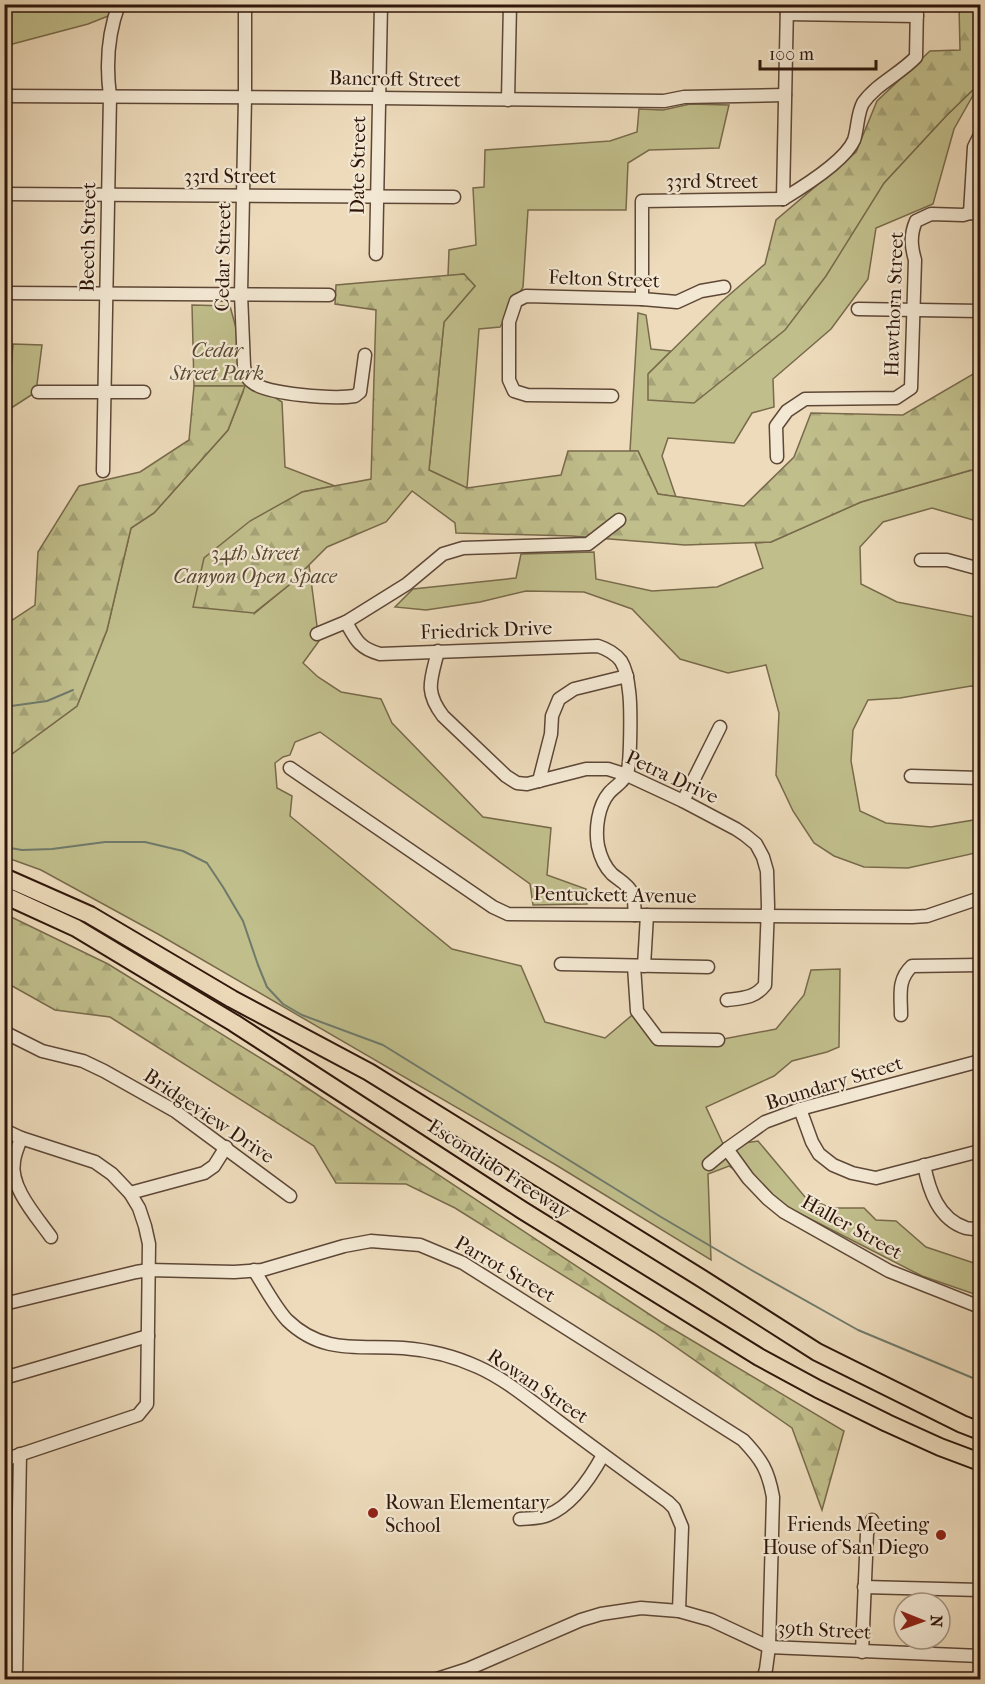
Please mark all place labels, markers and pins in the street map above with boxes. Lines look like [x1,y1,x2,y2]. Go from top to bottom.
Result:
place label: Rowan Elementary School [385,1491,551,1537]
marker: Rowan Elementary School [366,1506,380,1520]
place label: Friends Meeting House of San Diego [763,1513,929,1559]
marker: Friends Meeting House of San Diego [934,1528,948,1542]

